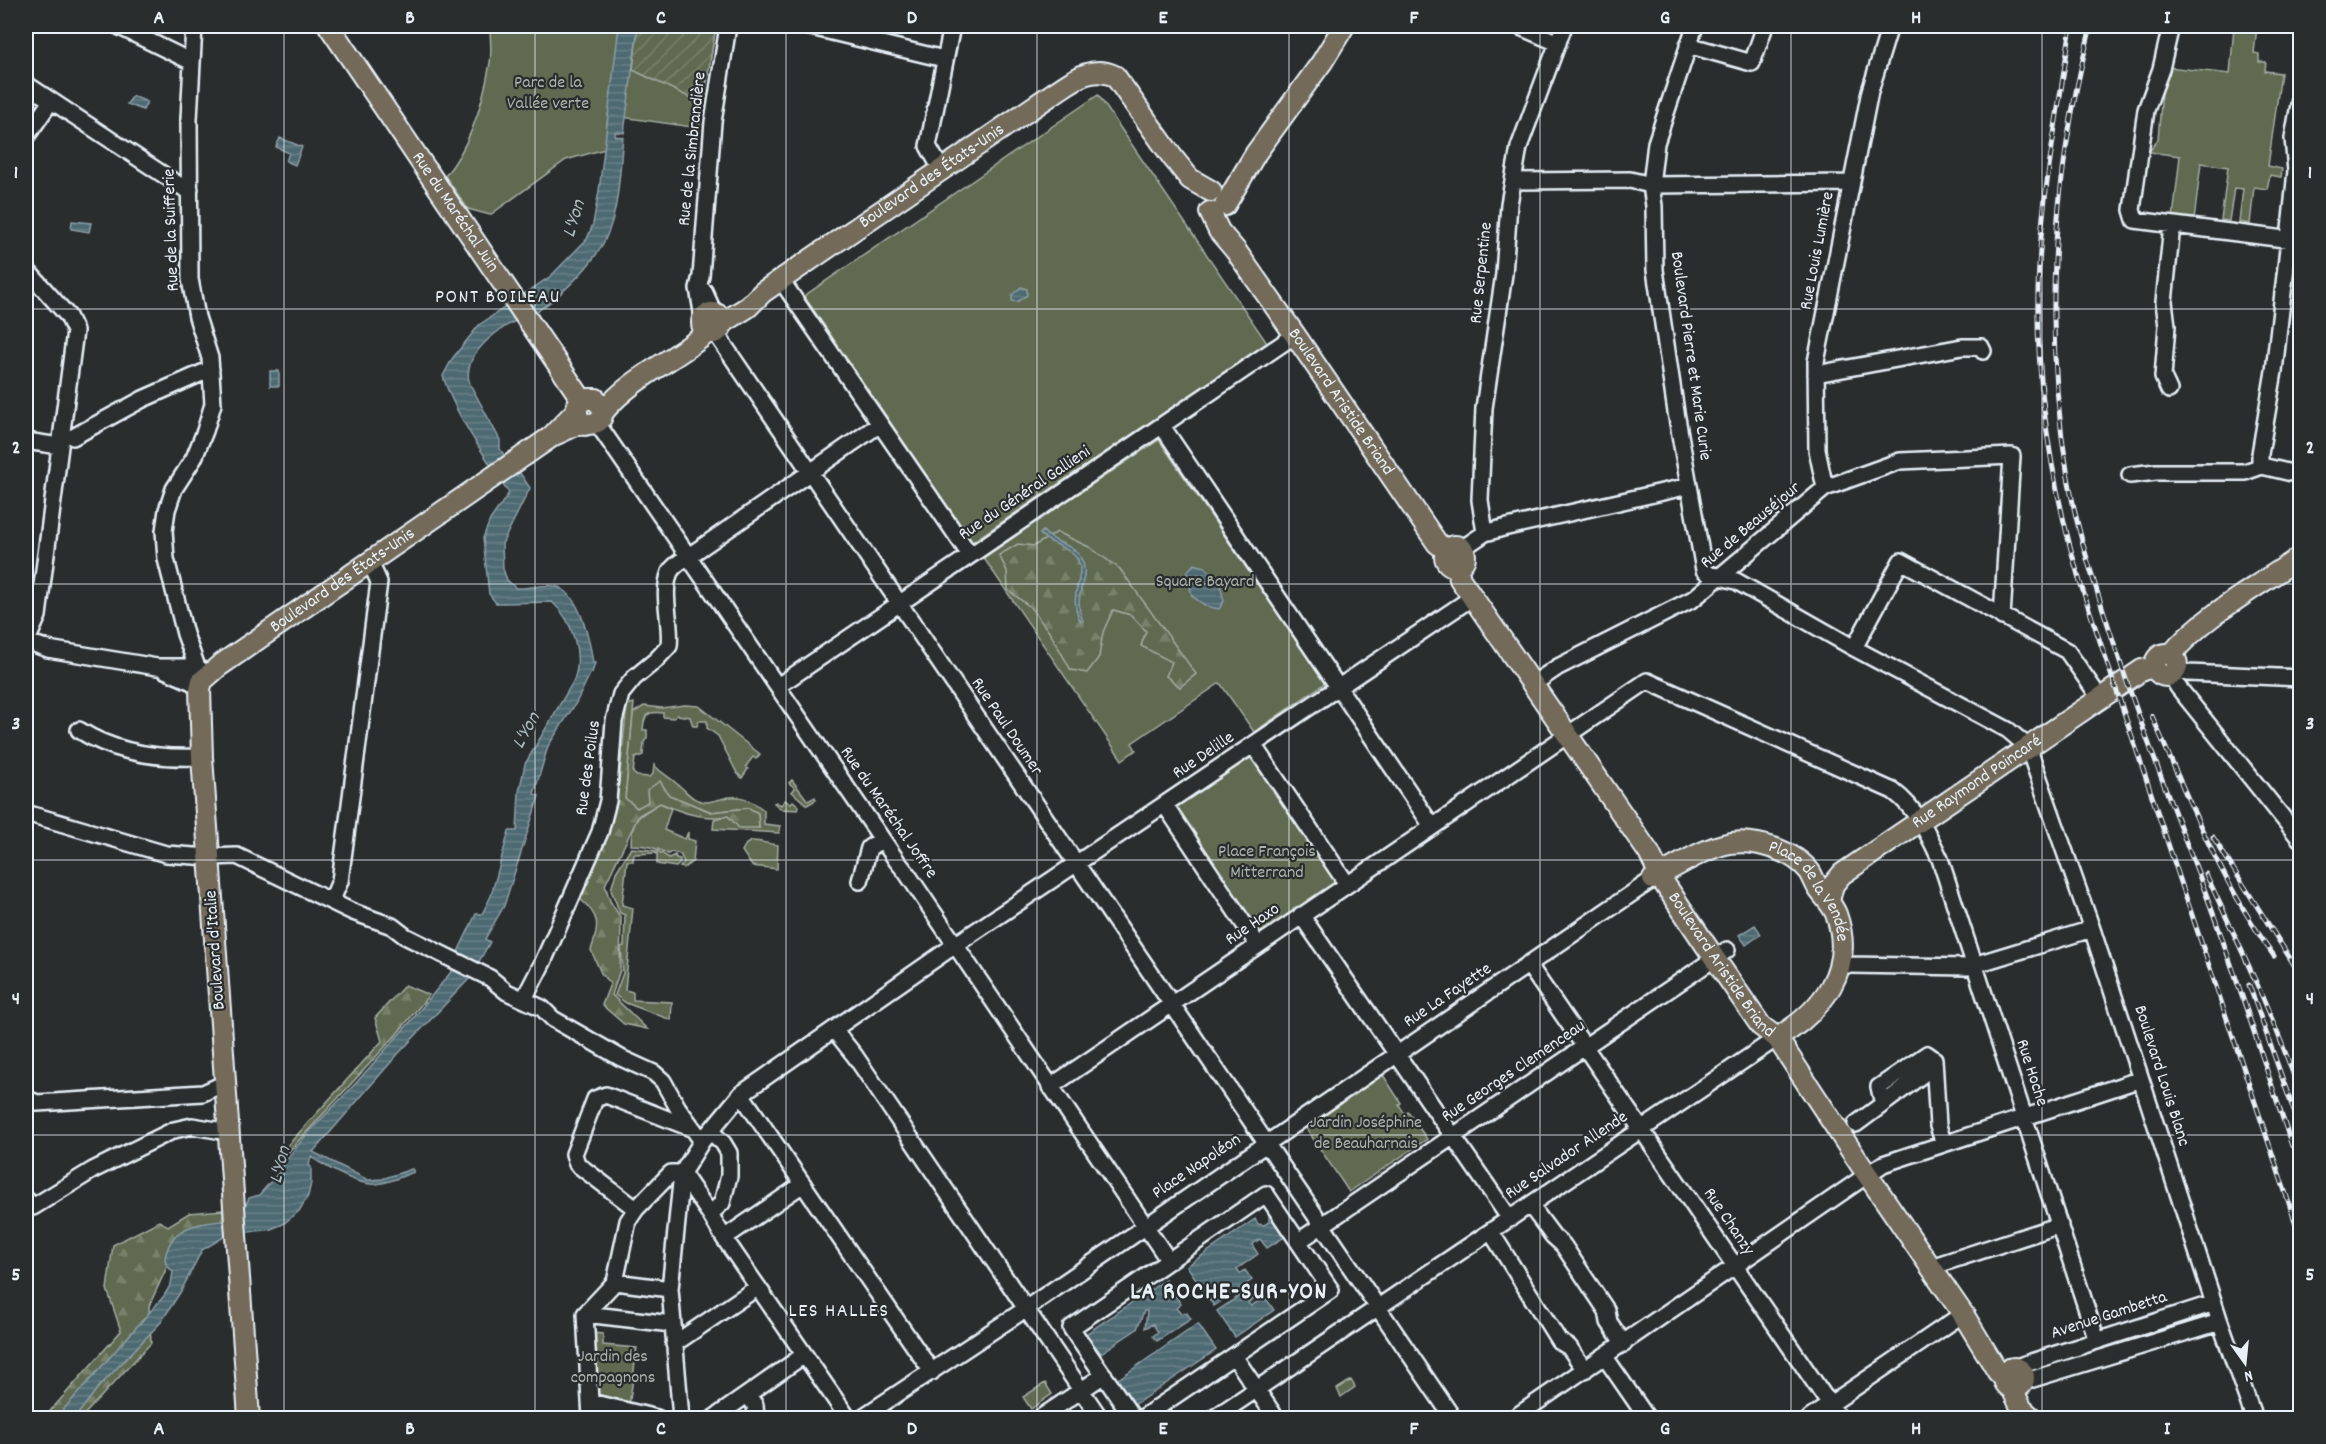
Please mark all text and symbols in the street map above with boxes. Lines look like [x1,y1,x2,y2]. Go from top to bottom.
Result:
text: A [154,5,165,33]
text: B [405,5,415,33]
text: C [656,5,666,33]
text: D [907,5,918,33]
text: E [1158,5,1168,33]
text: F [1410,5,1420,33]
text: G [1660,5,1670,33]
text: H [1911,5,1921,33]
text: I [2164,5,2171,33]
park label: Parc de la Vallée verte [507,71,589,117]
street label: Rue de la Simbrandière [672,71,714,227]
street label: Boulevard des États-Unis [854,118,1010,235]
street label: Rue du Maréchal Juin [405,147,505,278]
text: 1 [14,160,18,188]
text: 1 [2308,160,2312,188]
street label: Rue de la Suifferie [157,168,187,292]
street label: Rue Louis Lumière [1794,190,1842,312]
water label: L'Yon [556,196,594,241]
street label: Rue Serpentine [1464,221,1500,325]
street label: Boulevard Pierre et Marie Curie [1663,250,1717,462]
district label: PONT BOILEAU [435,284,561,312]
street label: Boulevard Aristide Briand [1282,323,1400,481]
text: 2 [12,435,20,463]
text: 2 [2306,435,2314,463]
street label: Rue du Général Gallieni [954,441,1096,547]
street label: Rue de Beauséjour [1695,476,1807,575]
street label: Boulevard des États-Unis [265,522,420,640]
park label: Square Bayard [1156,570,1254,595]
street label: Rue Paul Doumer [964,673,1048,781]
water label: L'Yon [506,707,549,754]
text: 3 [12,711,20,739]
text: 3 [2306,711,2314,739]
street label: Rue des Poilus [570,719,608,817]
street label: Rue Delille [1168,726,1240,786]
street label: Rue Raymond Poincaré [1907,729,2047,835]
street label: Rue du Maréchal Joffre [833,742,943,884]
street label: Place de la Vendée [1765,835,1854,943]
park label: Place François Mitterrand [1218,840,1316,886]
street label: Boulevard Aristide Briand [1661,887,1780,1044]
street label: Boulevard d'Italie [199,889,233,1011]
street label: Rue Haxo [1221,898,1285,952]
street label: Rue La Fayette [1399,957,1497,1035]
text: 4 [12,986,20,1014]
text: 4 [2306,986,2314,1014]
street label: Boulevard Louis Blanc [2126,1002,2196,1150]
street label: Rue Georges Clemenceau [1437,1014,1591,1130]
street label: Rue Hoche [2008,1036,2054,1110]
street label: Rue Salvador Allende [1501,1105,1634,1206]
park label: Jardin Joséphine de Beauharnais [1310,1111,1422,1157]
street label: Place Napoléon [1148,1128,1246,1206]
water label: L'Yon [263,1143,299,1187]
street label: Rue Chanzy [1696,1183,1760,1261]
text: 5 [11,1262,21,1290]
text: 5 [2305,1262,2315,1290]
district label: LA ROCHE-SUR-YON [1130,1276,1328,1310]
street label: Avenue Gambetta [2048,1285,2171,1347]
district label: LES HALLES [788,1298,890,1326]
north arrow [2215,1333,2275,1393]
park label: Jardin des compagnons [571,1345,655,1391]
text: N [2241,1363,2255,1387]
text: A [154,1416,165,1444]
text: B [405,1416,415,1444]
text: C [656,1416,666,1444]
text: D [907,1416,918,1444]
text: E [1158,1416,1168,1444]
text: F [1410,1416,1420,1444]
text: G [1660,1416,1670,1444]
text: H [1911,1416,1921,1444]
text: I [2164,1416,2171,1444]

